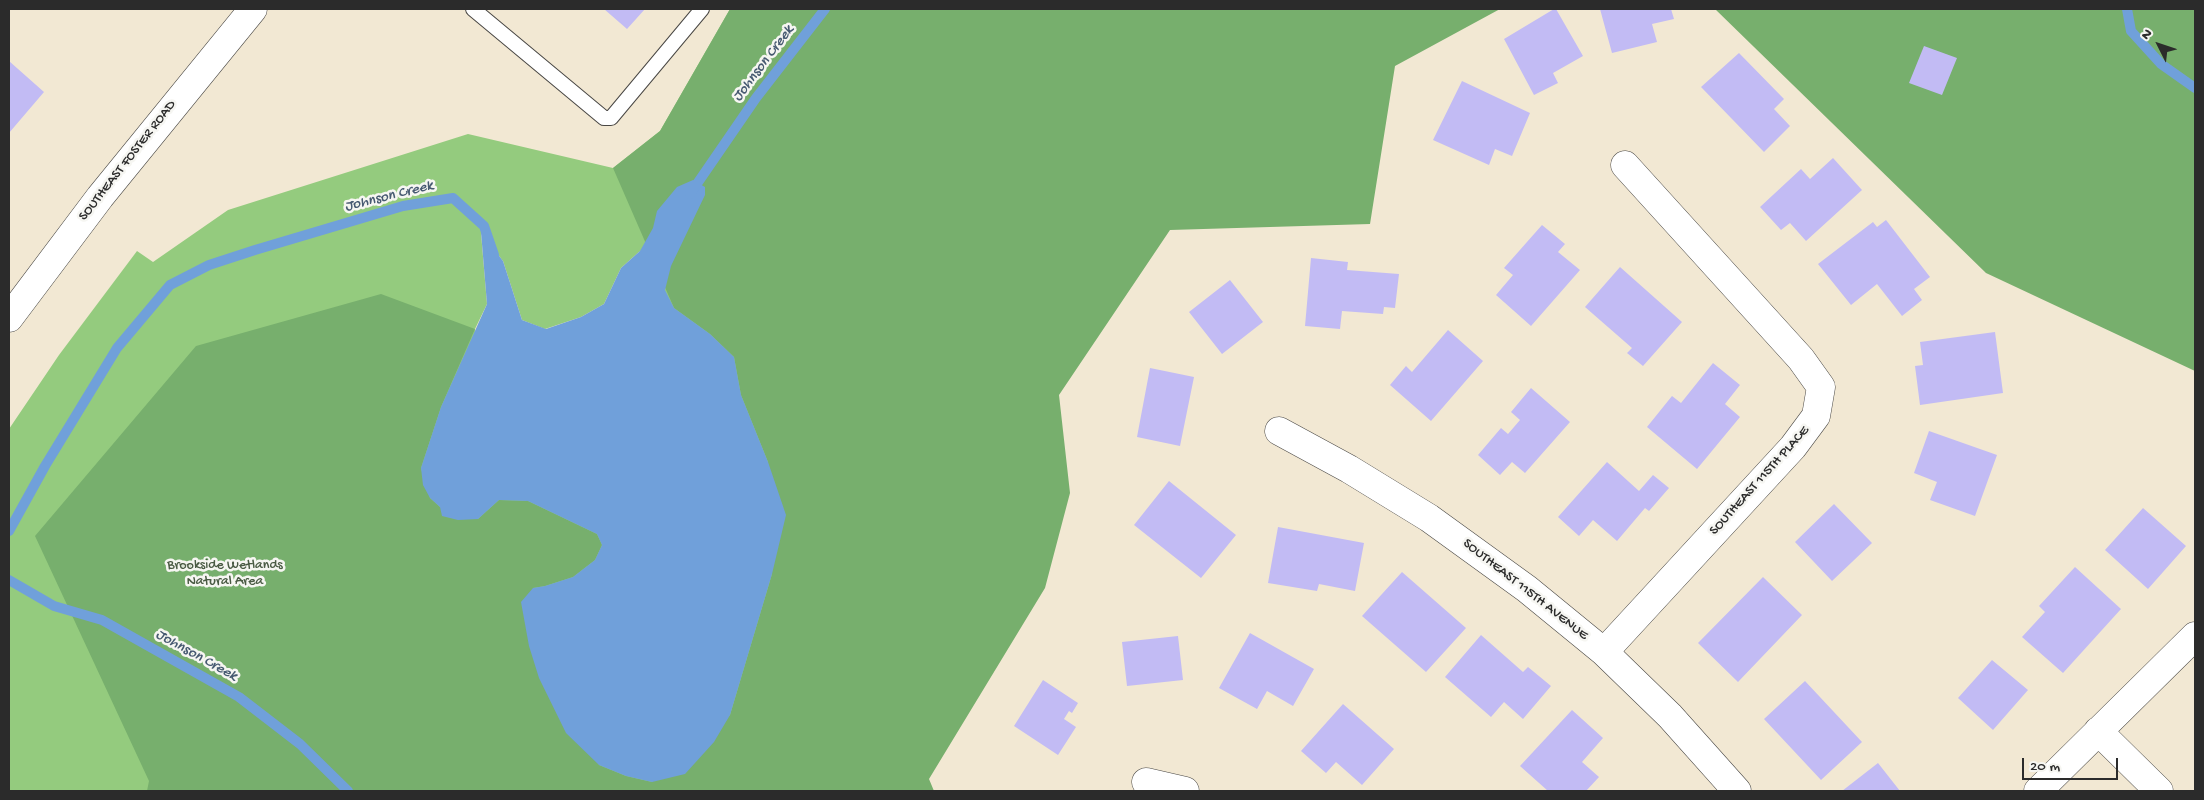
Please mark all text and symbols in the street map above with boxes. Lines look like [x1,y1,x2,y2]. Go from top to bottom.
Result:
north arrow [2134,20,2184,70]
water label: Johnson Creek [730,22,798,106]
text: N [2138,26,2157,44]
street label: SOUTHEAST FOSTER ROAD [76,97,180,225]
water label: Johnson Creek [343,177,435,217]
street label: SOUTHEAST 115TH PLACE [1706,423,1814,539]
street label: SOUTHEAST 115TH AVENUE [1459,536,1591,644]
park label: Brookside Wetlands Natural Area [167,558,283,590]
water label: Johnson Creek [152,626,240,686]
scale bar [2024,748,2120,780]
text: 20 m [2030,758,2060,776]

